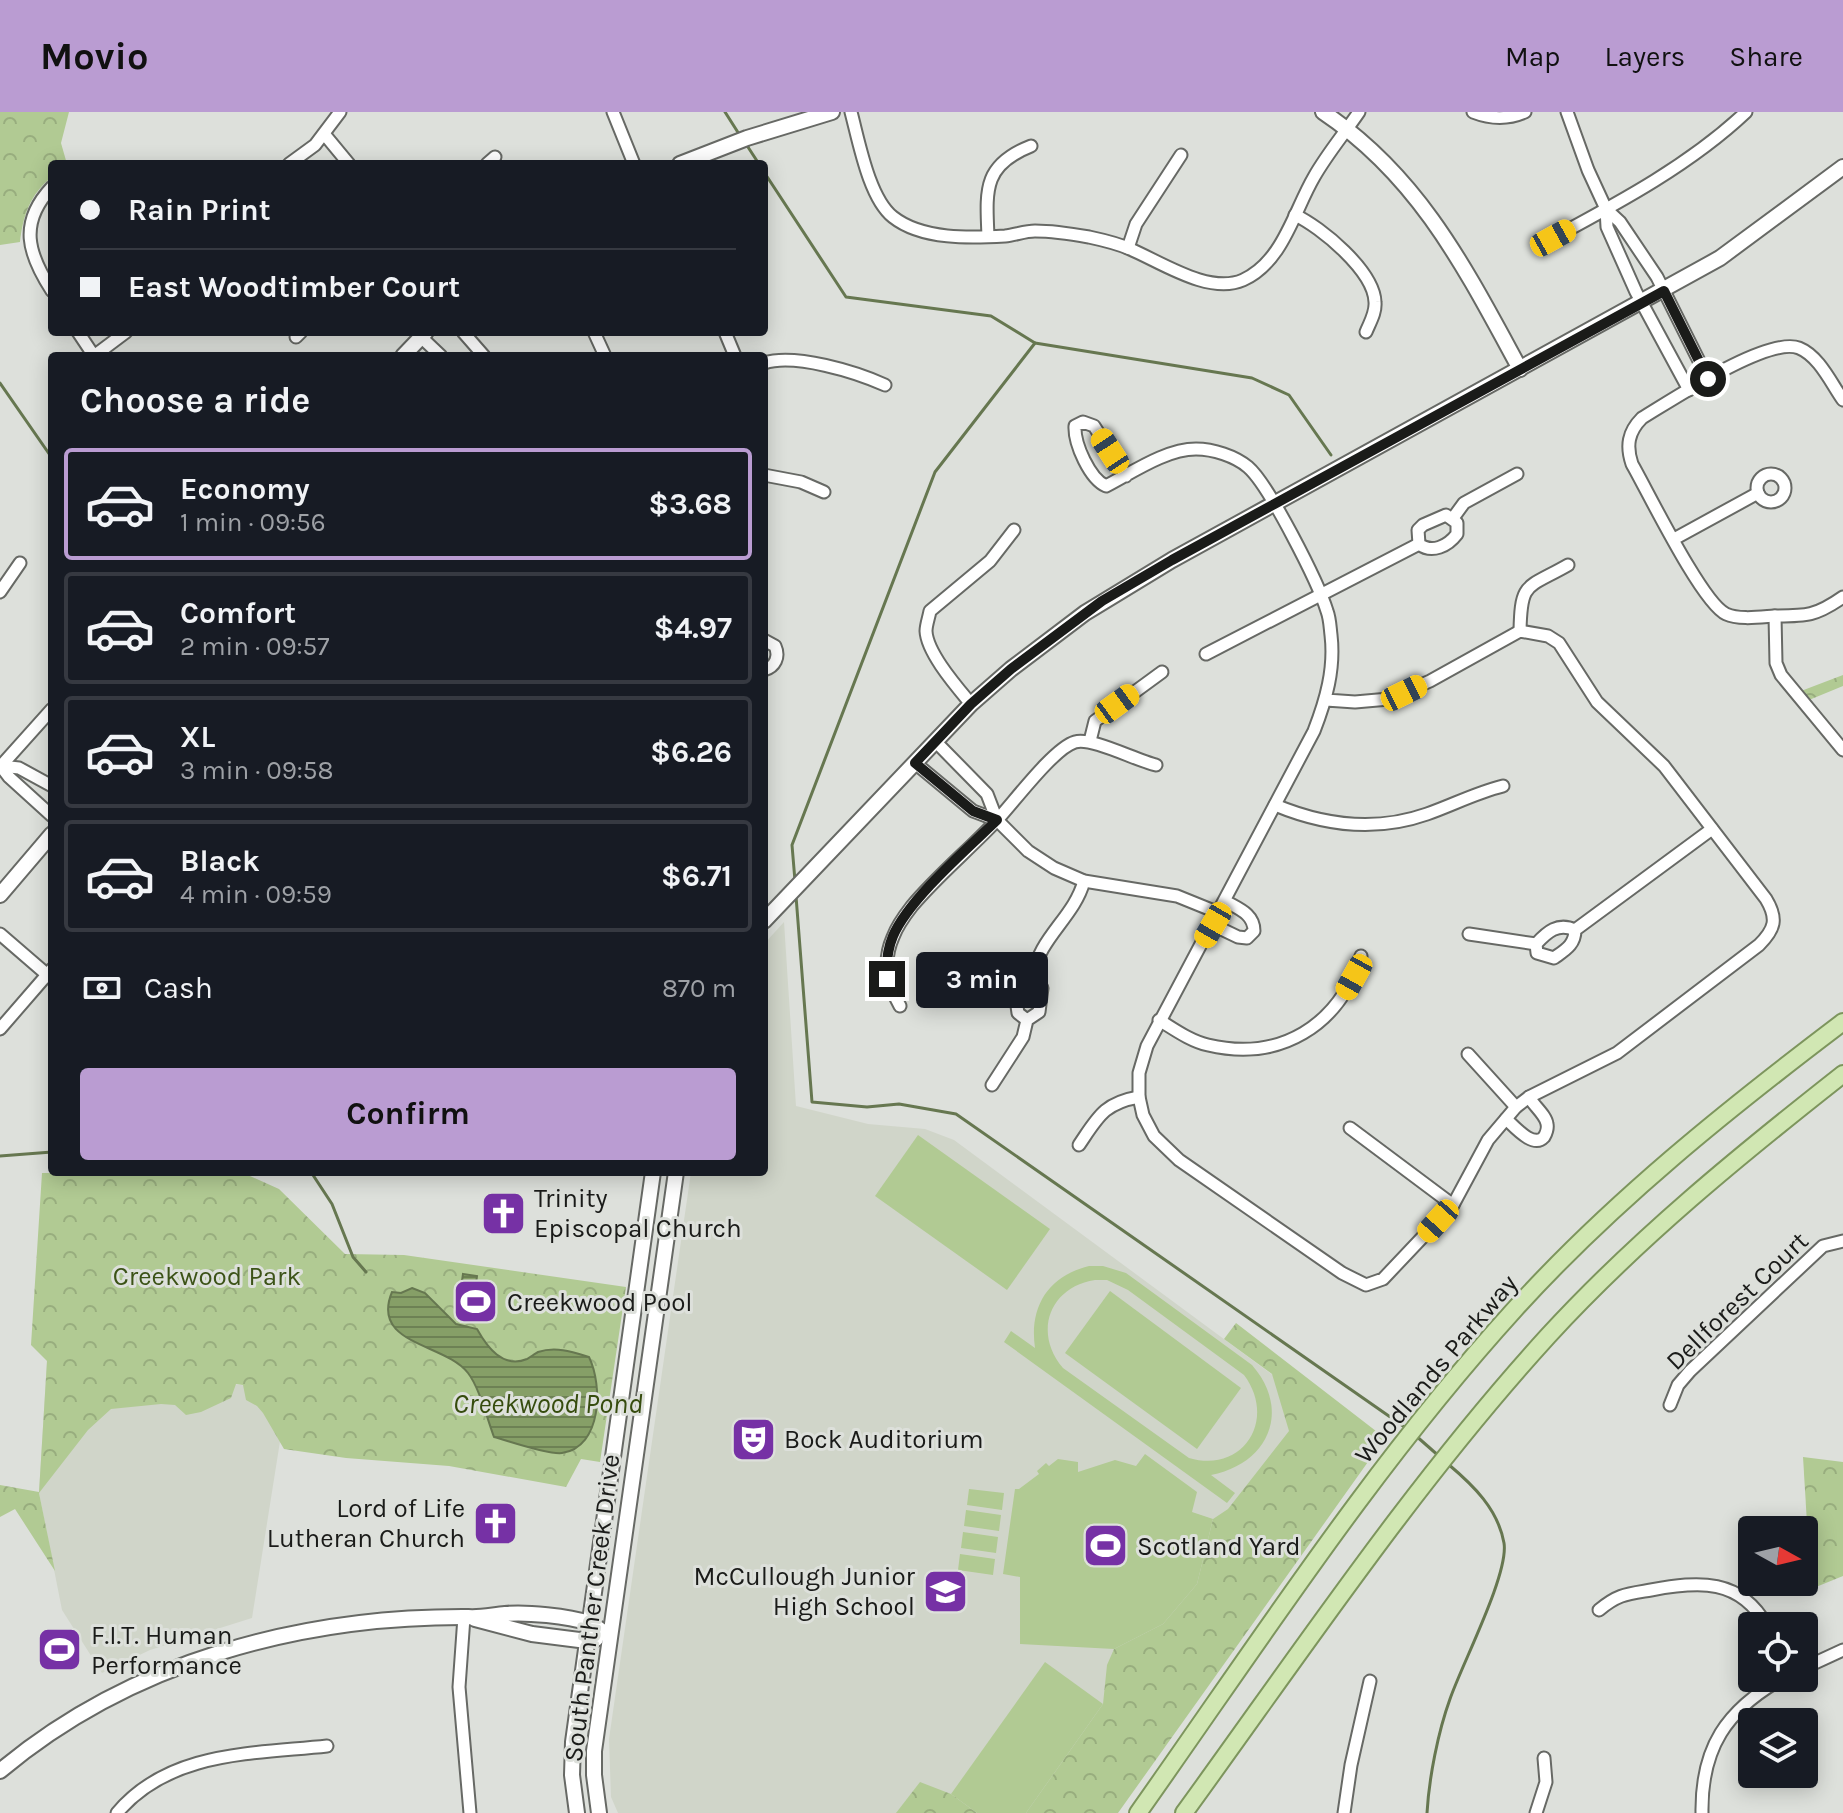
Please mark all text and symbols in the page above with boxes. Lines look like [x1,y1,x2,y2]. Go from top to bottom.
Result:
text: Movio [40,34,148,79]
text: Map [1505,40,1560,73]
text: Layers [1604,40,1685,73]
text: Share [1729,40,1803,73]
text: Rain Print [128,192,271,228]
car [1526,216,1580,260]
text: East Woodtimber Court [128,269,460,305]
route start [1690,361,1726,397]
text: Choose a ride [80,379,310,421]
car [1087,424,1133,478]
icon: car [84,468,156,540]
text: Economy [180,471,310,507]
text: $3.68 [649,486,732,522]
text: 1 min · 09:56 [180,507,326,538]
icon: car [84,592,156,664]
text: Comfort [180,595,296,631]
text: $4.97 [654,610,732,646]
text: 2 min · 09:57 [180,631,329,662]
car [1377,672,1431,714]
car [1091,680,1143,728]
icon: car [84,716,156,788]
text: XL [180,719,215,755]
text: $6.26 [650,734,732,770]
text: 3 min · 09:58 [180,755,333,786]
icon: car [84,840,156,912]
text: Black [180,843,260,879]
text: $6.71 [661,858,732,894]
text: 4 min · 09:59 [180,879,332,910]
car [1191,898,1235,952]
car [1332,950,1376,1004]
callout: 3 min [915,951,1047,1007]
route end [869,961,905,997]
text: 3 min [946,964,1018,995]
icon: cash [80,966,124,1010]
text: Cash [144,970,213,1006]
text: 870 m [662,973,736,1004]
button: Confirm [80,1068,736,1160]
place label: Trinity Episcopal Church [534,1183,742,1244]
church icon: Trinity Episcopal Church [479,1189,527,1237]
car [1413,1195,1463,1247]
street label: Dellforest Court [1659,1225,1815,1377]
park label: Creekwood Park [113,1261,301,1292]
street label: Woodlands Parkway [1348,1268,1524,1470]
sports icon: Creekwood Pool [452,1278,500,1326]
place label: Creekwood Pool [507,1287,693,1318]
water label: Creekwood Pond [453,1387,643,1420]
theatre icon: Bock Auditorium [729,1415,777,1463]
place label: Bock Auditorium [784,1424,984,1455]
street label: South Panther Creek Drive [558,1452,626,1764]
place label: Lord of Life Lutheran Church [267,1493,465,1554]
church icon: Lord of Life Lutheran Church [472,1499,520,1547]
north arrow [1738,1516,1818,1596]
map controls [1738,1516,1818,1788]
sports icon: Scotland Yard [1082,1522,1130,1570]
place label: Scotland Yard [1137,1531,1301,1562]
place label: McCullough Junior High School [694,1561,916,1622]
school or university icon: McCullough Junior High School [922,1567,970,1615]
button: locate [1738,1612,1818,1692]
place label: F.I.T. Human Performance [91,1620,242,1681]
sports icon: F.I.T. Human Performance [36,1626,84,1674]
button: layers [1738,1708,1818,1788]

